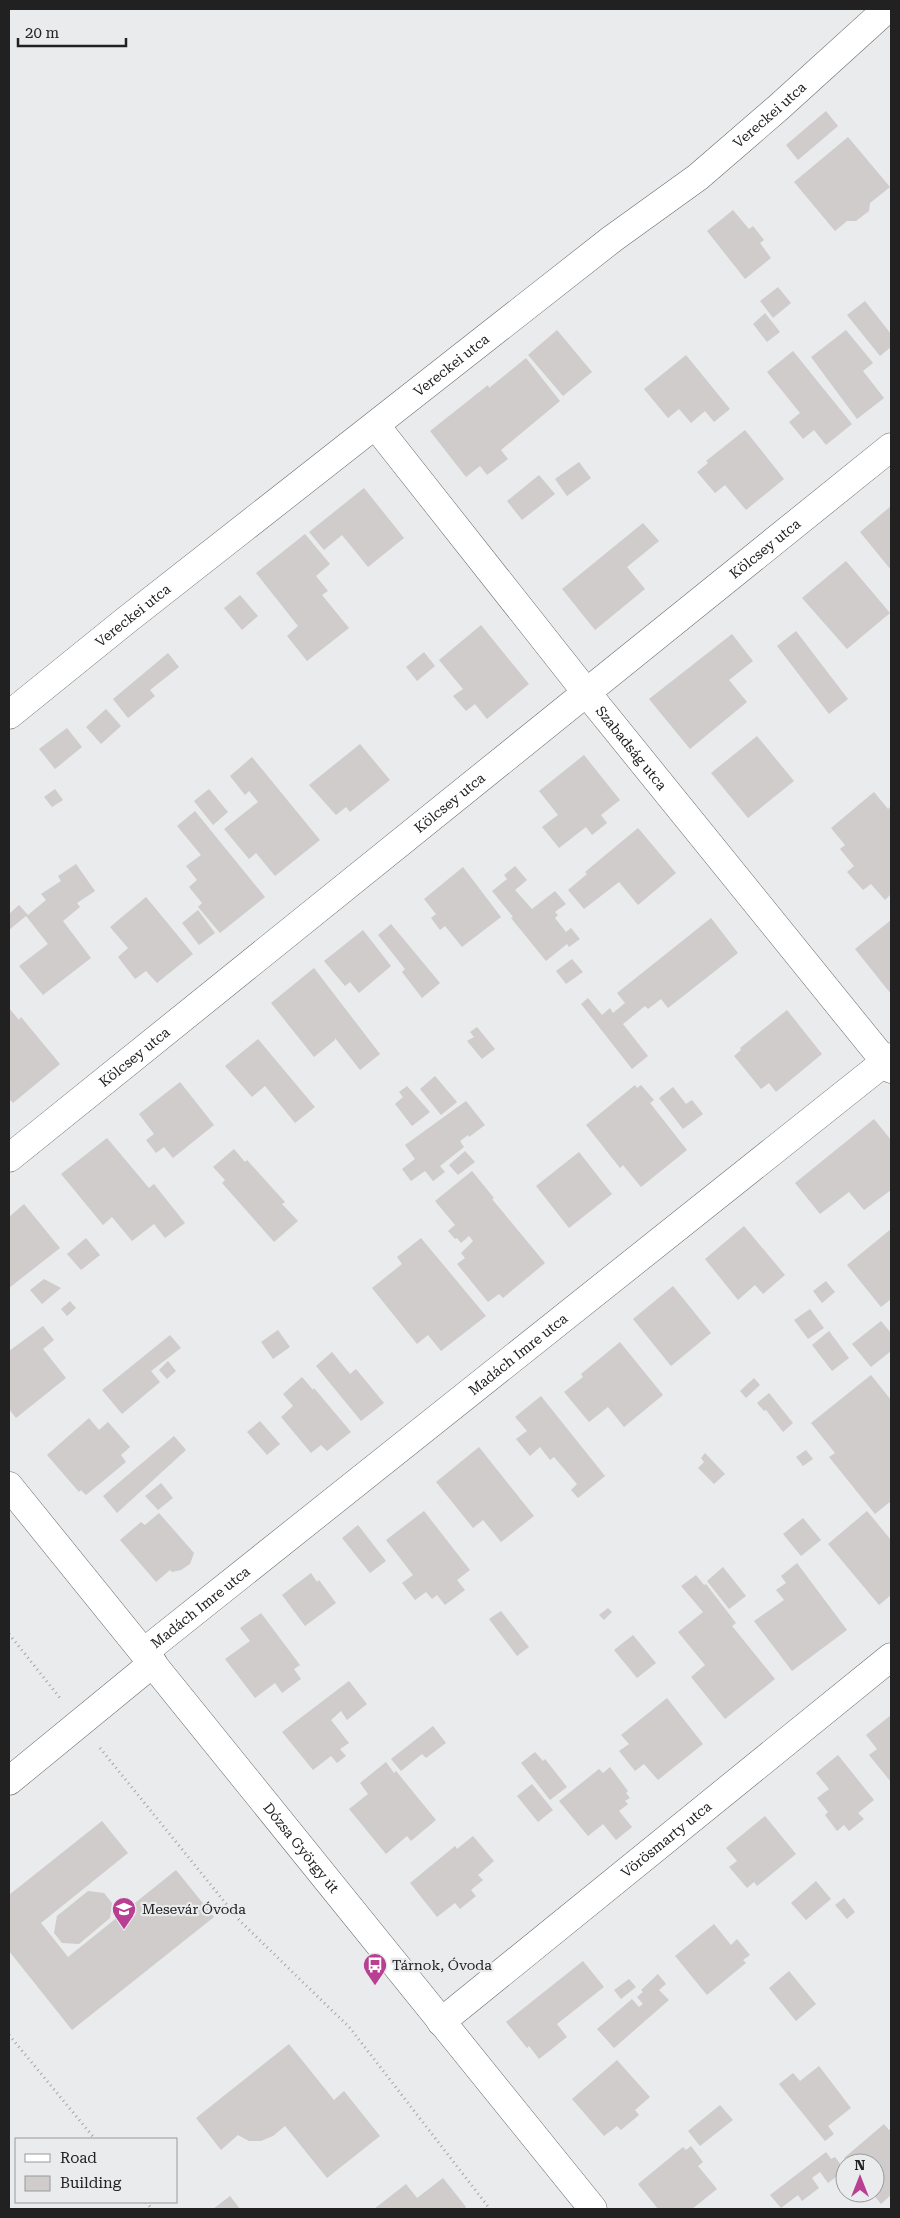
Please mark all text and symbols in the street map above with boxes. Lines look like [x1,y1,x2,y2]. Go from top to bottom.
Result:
scale bar [18,15,125,47]
text: 20 m [25,24,60,42]
street label: Vereckei utca [730,78,809,151]
street label: Vereckei utca [410,330,493,400]
street label: Kölcsey utca [726,515,804,582]
street label: Vereckei utca [92,580,174,650]
street label: Szabadság utca [593,703,670,794]
street label: Kölcsey utca [411,769,488,836]
street label: Kölcsey utca [96,1023,173,1090]
street label: Madách Imre utca [465,1310,571,1398]
street label: Madách Imre utca [148,1563,253,1651]
street label: Vörösmarty utca [618,1798,715,1881]
street label: Dózsa György út [260,1799,342,1896]
school or university icon: Mesevár Óvoda [111,1896,137,1930]
place label: Mesevár Óvoda [142,1901,246,1917]
bus stop icon: Tárnok, Óvoda [362,1952,388,1986]
place label: Tárnok, Óvoda [392,1957,492,1973]
legend [15,2138,178,2203]
text: Road [60,2149,97,2167]
north arrow [835,2153,885,2203]
text: N [855,2157,866,2173]
text: Building [60,2174,122,2192]

